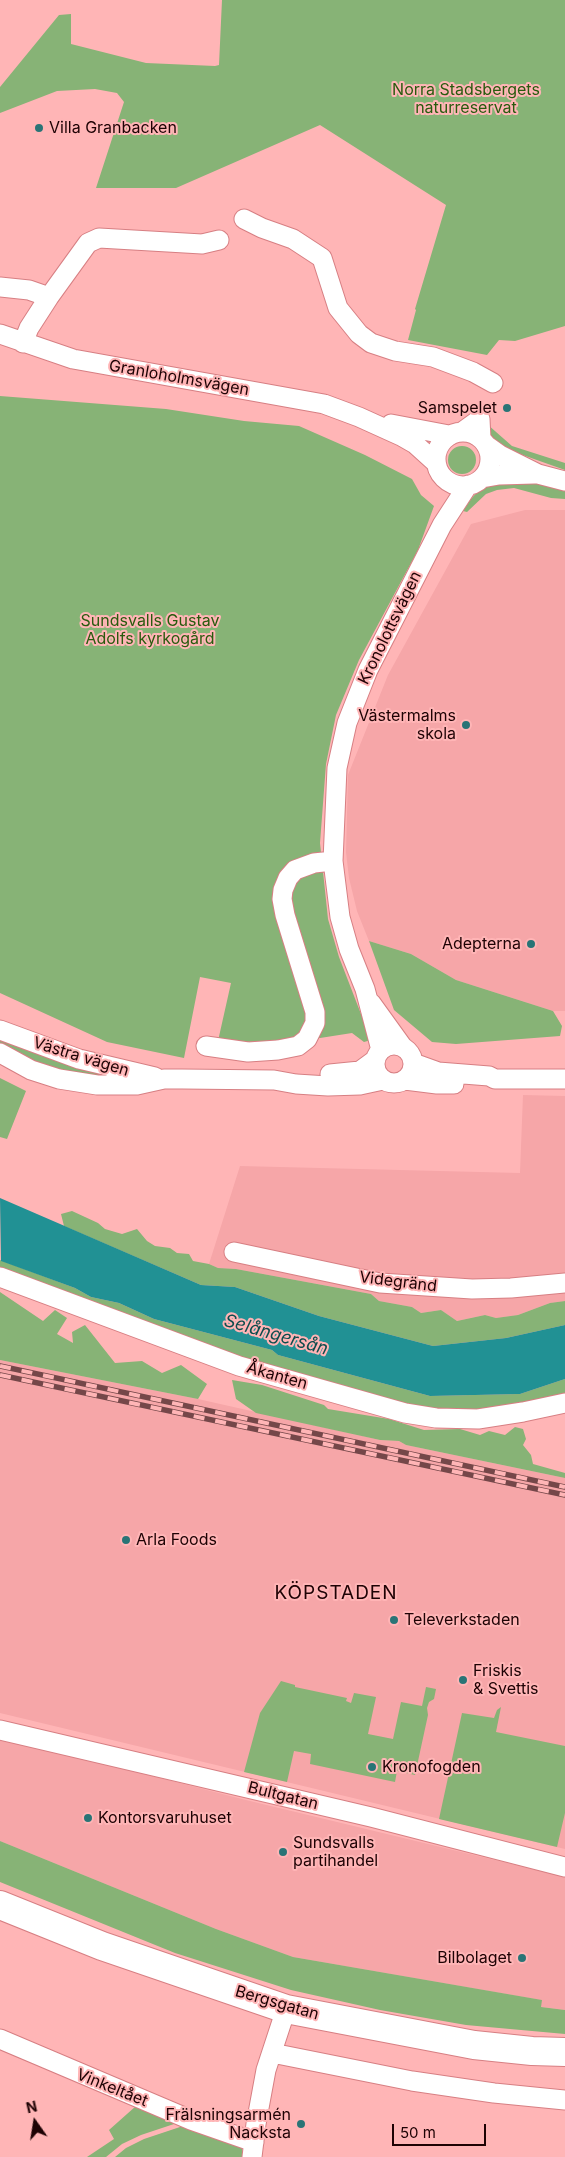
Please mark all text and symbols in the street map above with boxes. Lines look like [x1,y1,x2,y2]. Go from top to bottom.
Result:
park label: Norra Stadsbergets naturreservat [392,80,540,118]
place label: Villa Granbacken [49,118,177,138]
marker: Villa Granbacken [33,122,45,134]
street label: Granloholmsvägen [108,356,250,400]
place label: Samspelet [418,398,497,418]
marker: Samspelet [501,402,513,414]
street label: Kronolottsvägen [354,568,426,688]
park label: Sundsvalls Gustav Adolfs kyrkogård [81,611,219,649]
place label: Västermalms skola [358,706,456,744]
marker: Västermalms skola [460,719,472,731]
place label: Adepterna [442,934,521,954]
marker: Adepterna [525,938,537,950]
street label: Västra vägen [31,1033,131,1081]
street label: Videgränd [358,1268,438,1296]
water label: Selångersån [221,1310,331,1360]
street label: Åkanten [244,1358,310,1394]
place label: Arla Foods [136,1530,217,1550]
marker: Arla Foods [120,1534,132,1546]
district label: KÖPSTADEN [273,1582,399,1604]
place label: Televerkstaden [404,1610,520,1630]
marker: Televerkstaden [388,1614,400,1626]
place label: Friskis & Svettis [473,1661,538,1699]
marker: Friskis & Svettis [457,1674,469,1686]
place label: Kronofogden [382,1757,481,1777]
marker: Kronofogden [366,1761,378,1773]
street label: Bultgatan [246,1778,320,1814]
place label: Kontorsvaruhuset [98,1808,232,1828]
marker: Kontorsvaruhuset [82,1812,94,1824]
place label: Sundsvalls partihandel [293,1833,378,1871]
marker: Sundsvalls partihandel [277,1846,289,1858]
place label: Bilbolaget [437,1948,512,1968]
marker: Bilbolaget [516,1952,528,1964]
street label: Bergsgatan [233,1982,321,2024]
street label: Vinkeltået [74,2065,150,2111]
north arrow [10,2097,60,2147]
text: N [24,2097,39,2116]
place label: Frälsningsarmén Nacksta [166,2105,291,2143]
scale bar [395,2114,489,2146]
marker: Frälsningsarmén Nacksta [295,2118,307,2130]
text: 50 m [400,2123,436,2142]

